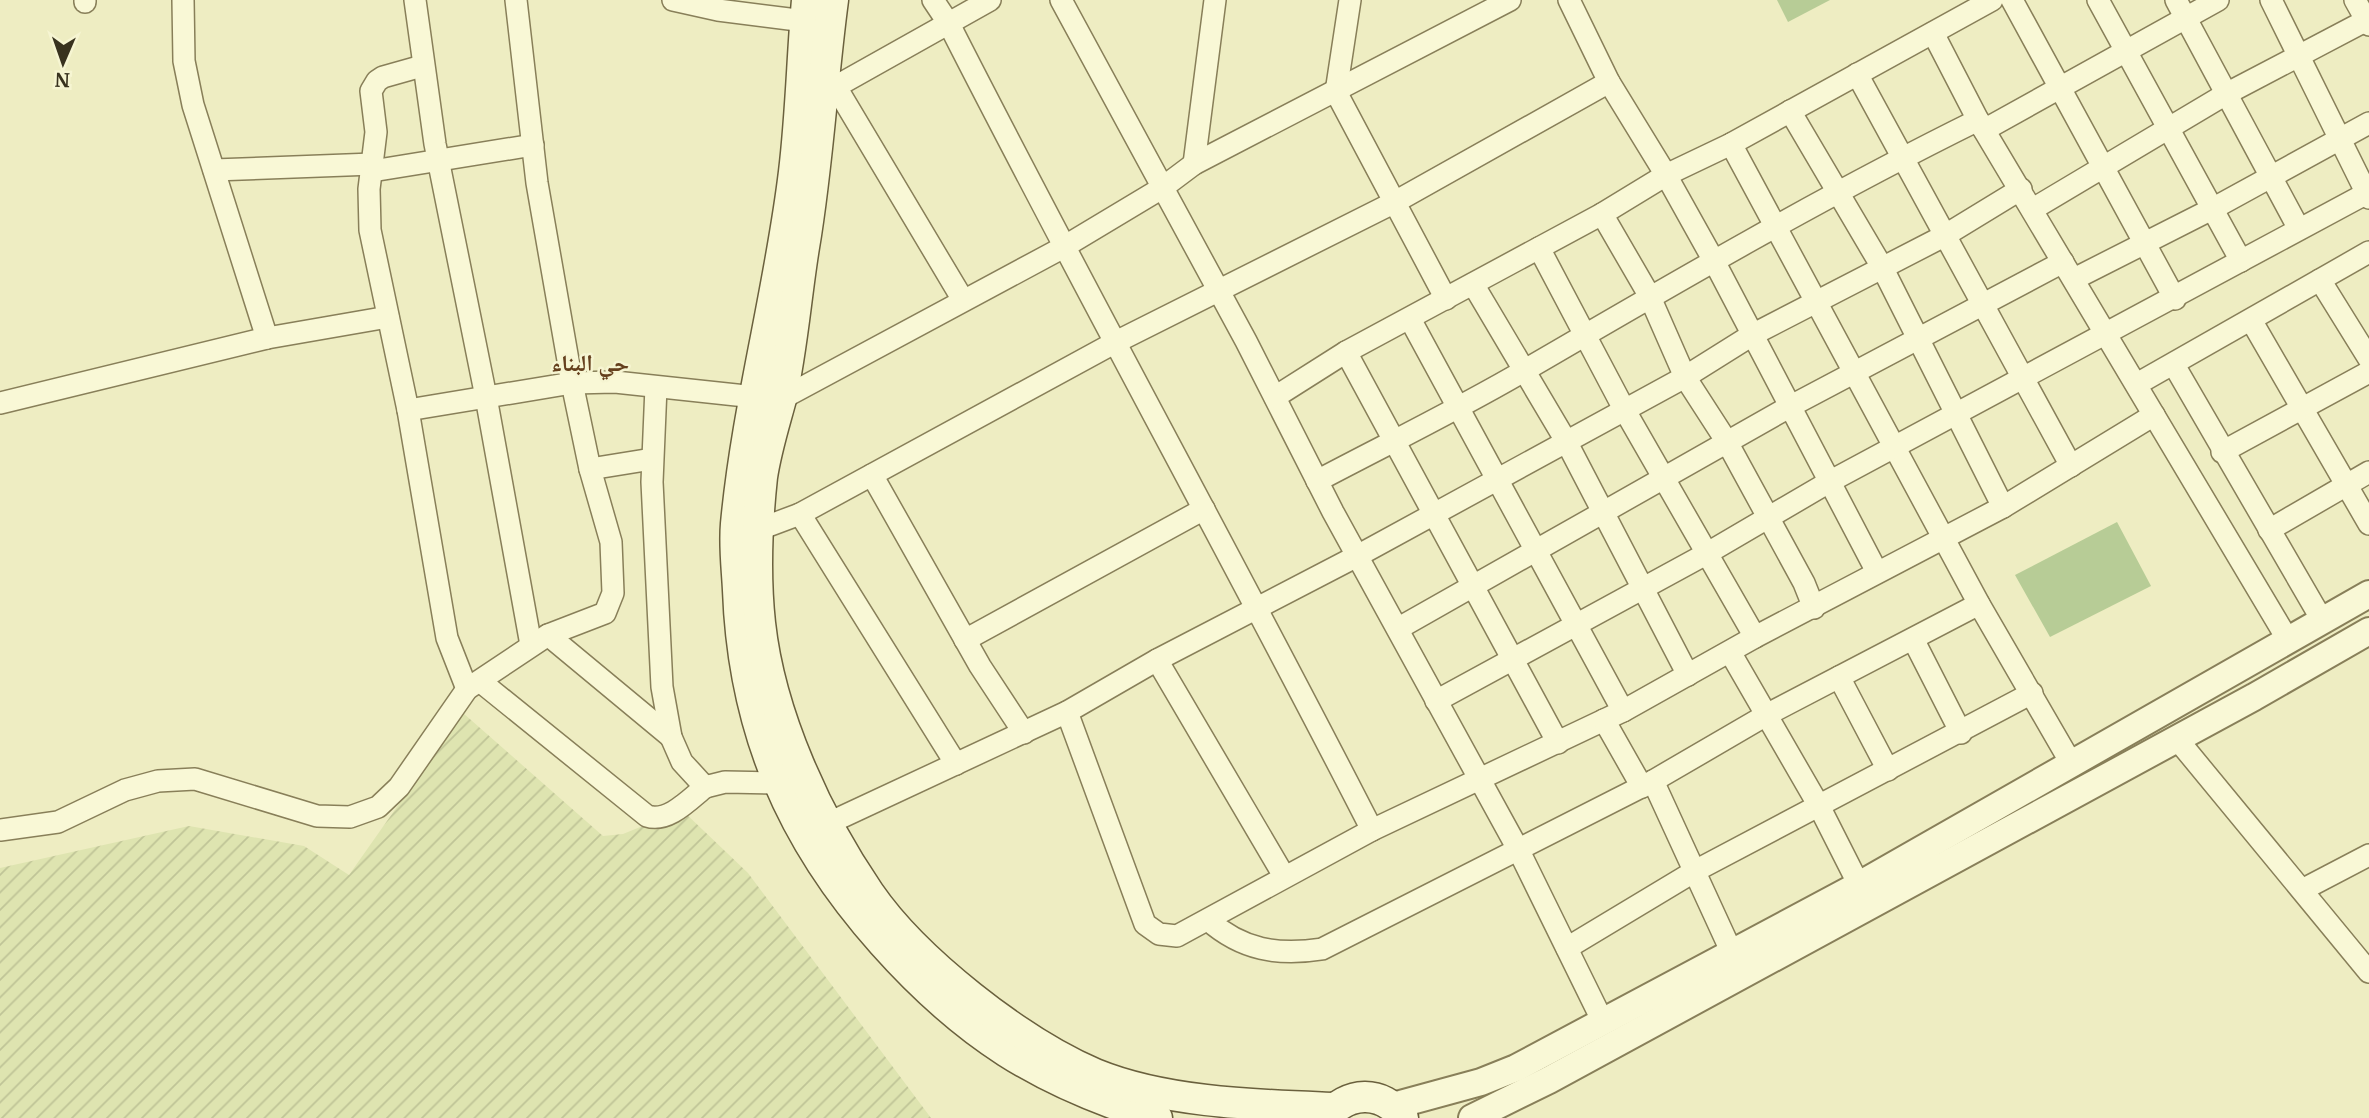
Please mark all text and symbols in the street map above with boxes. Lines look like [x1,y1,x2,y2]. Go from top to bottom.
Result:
north arrow [28,28,98,98]
text: N [54,68,70,92]
district label: حي البناء [551,348,629,381]

